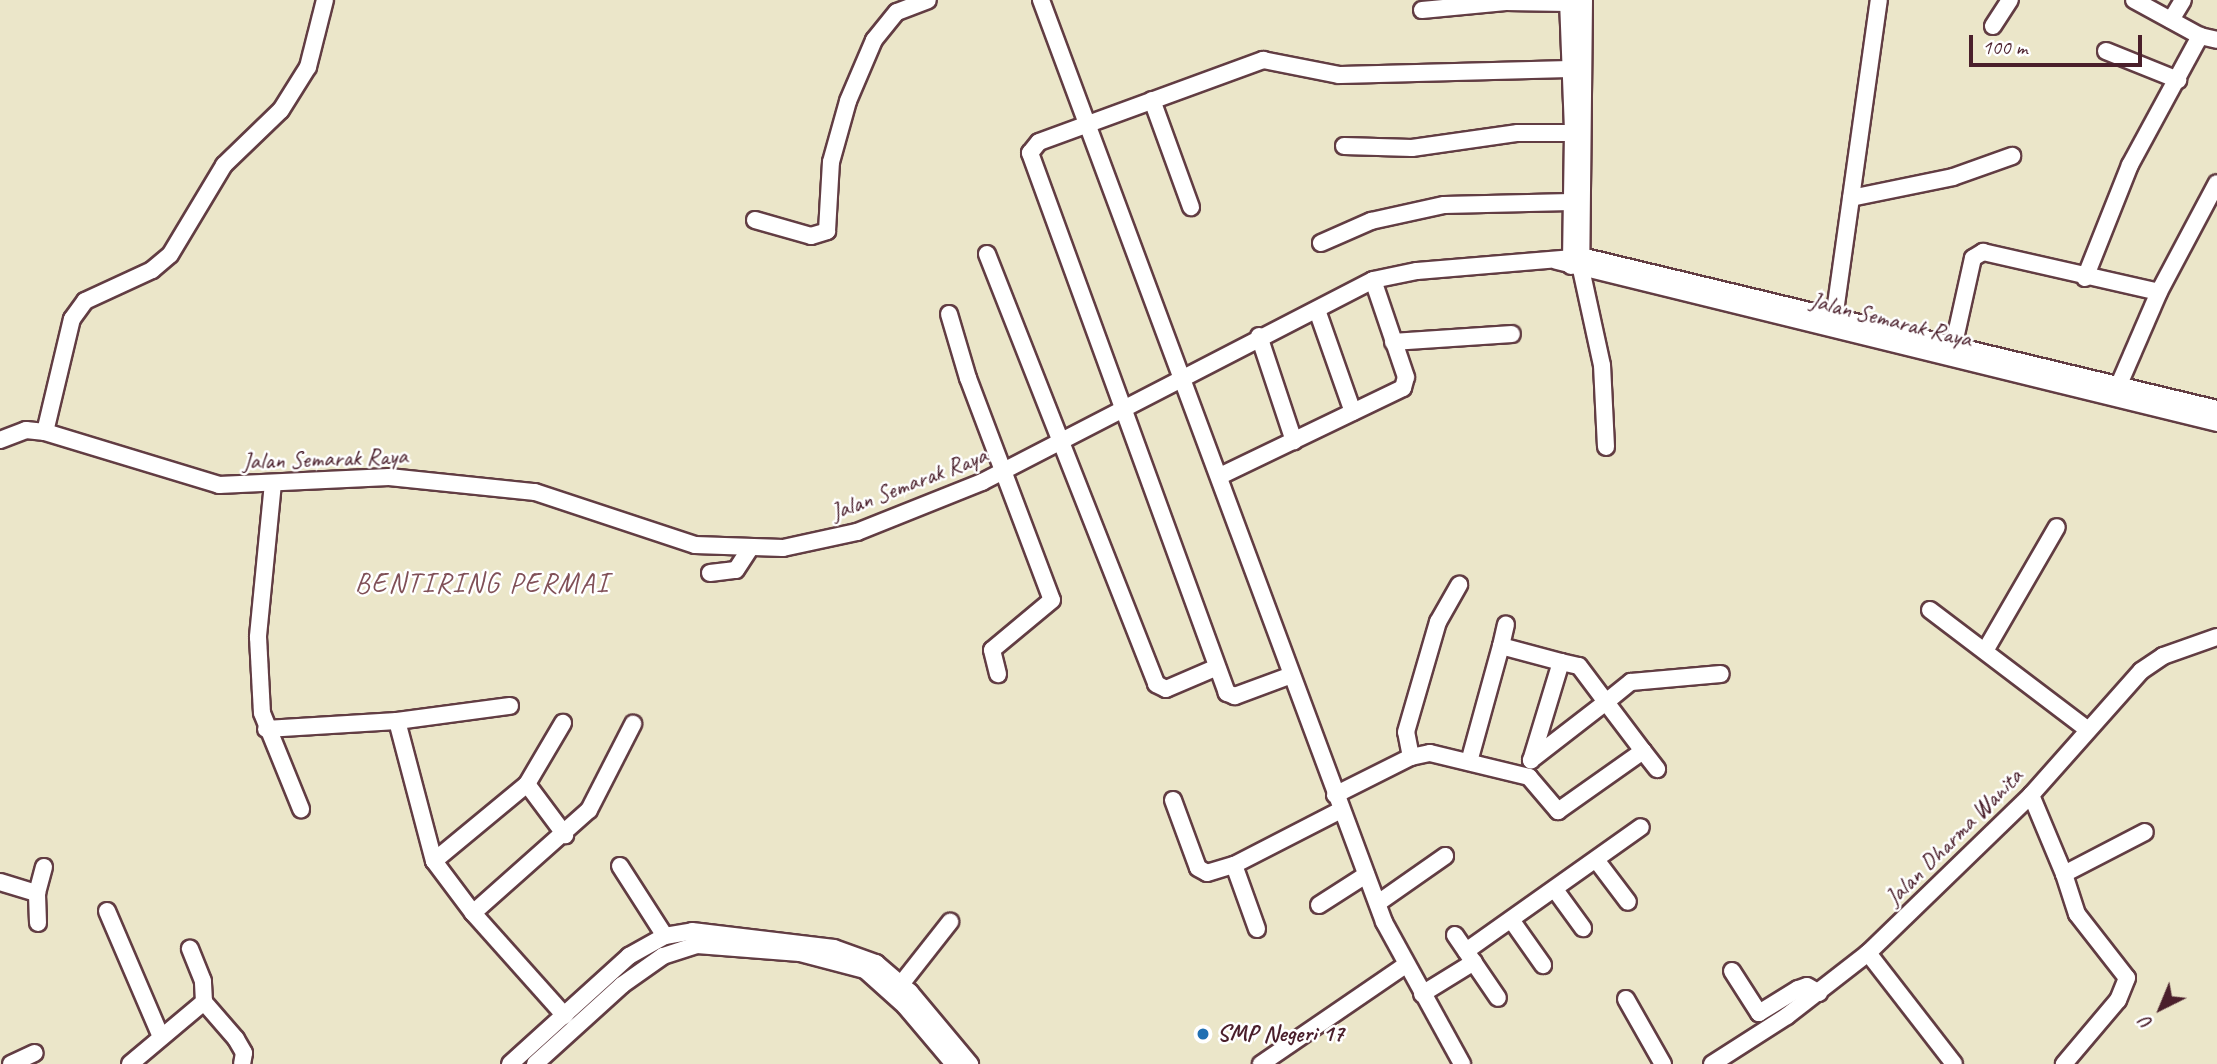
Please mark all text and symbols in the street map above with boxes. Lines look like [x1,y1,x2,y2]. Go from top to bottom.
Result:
scale bar [1972,21,2145,65]
text: 100 m [1982,34,2027,60]
street label: Jalan Semarak Raya [1808,286,1974,354]
street label: Jalan Semarak Raya [828,441,990,527]
street label: Jalan Semarak Raya [243,442,407,476]
district label: BENTIRING PERMAI [359,566,605,600]
street label: Jalan Dharma Wanita [1879,762,2029,912]
north arrow [2126,973,2196,1043]
text: U [2135,1011,2158,1035]
place label: SMP Negeri 17 [1217,1020,1344,1048]
marker: SMP Negeri 17 [1195,1026,1211,1042]

